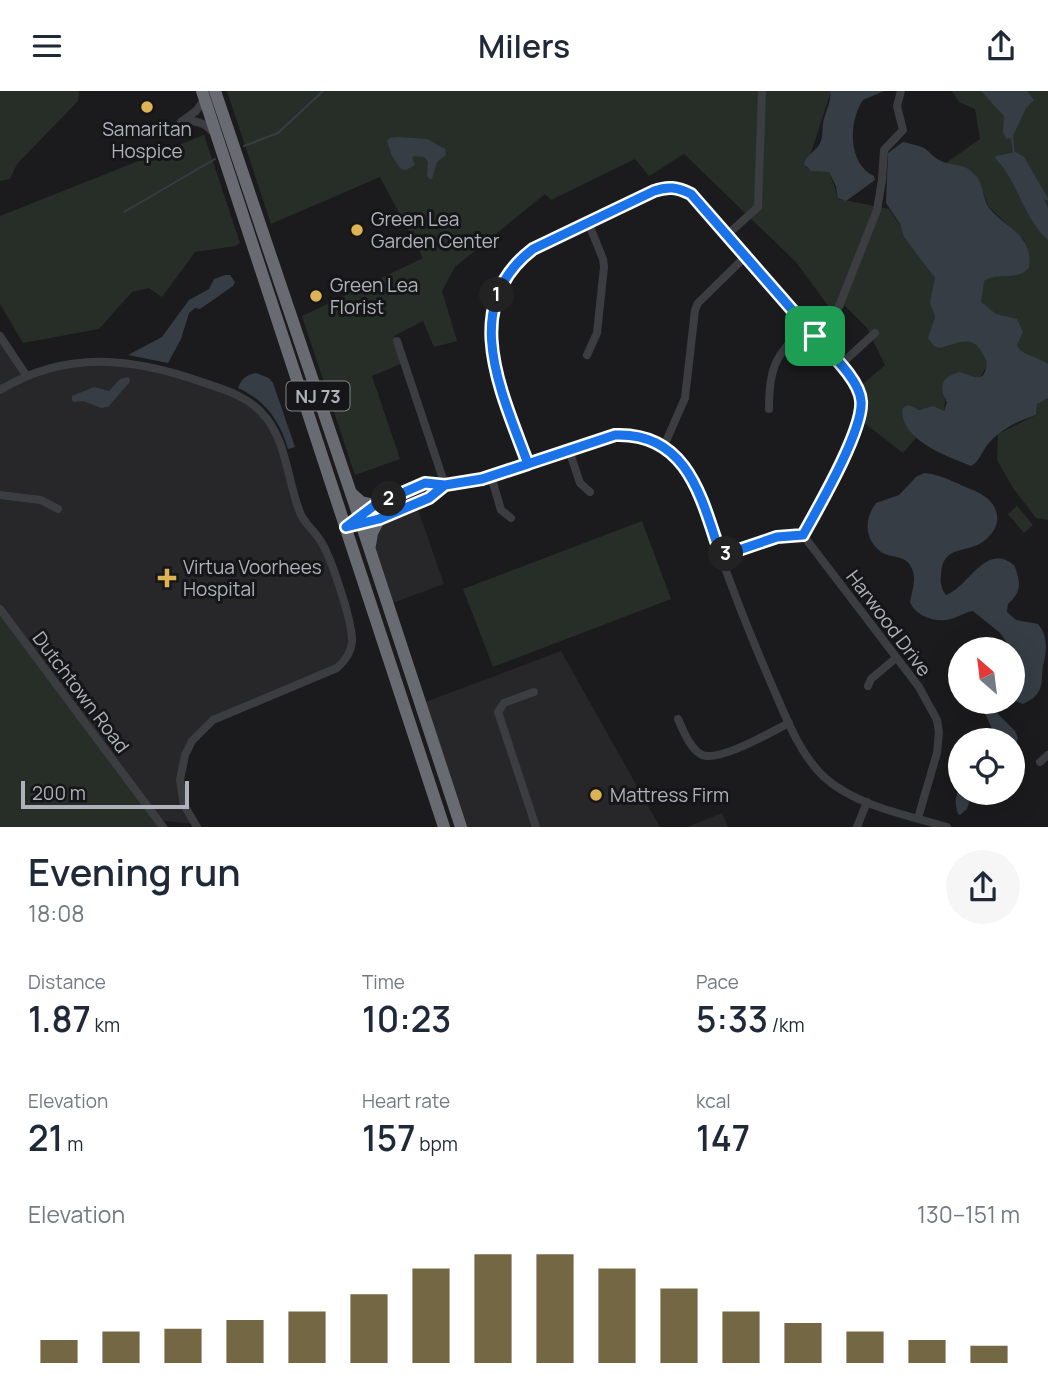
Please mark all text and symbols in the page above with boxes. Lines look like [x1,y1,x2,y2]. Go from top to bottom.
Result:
text: Milers [478,24,570,68]
icon: menu [28,27,66,65]
icon: share [982,27,1020,65]
marker: Samaritan Hospice [139,99,155,115]
place label: Samaritan Hospice [102,116,192,164]
place label: Green Lea Garden Center [371,206,500,254]
marker: Green Lea Garden Center [349,222,365,238]
place label: Green Lea Florist [330,272,418,320]
pin: 1 [480,277,514,313]
text: 1 [492,281,501,307]
marker: Green Lea Florist [308,288,324,304]
pin [785,306,845,366]
icon: arrive [796,317,834,355]
road number: NJ 73 [286,381,350,411]
pin: 2 [372,481,406,517]
text: 2 [383,485,394,511]
pin: 3 [708,537,744,571]
text: 3 [720,540,731,566]
place label: Virtua Voorhees Hospital [183,554,322,602]
street label: Harwood Drive [841,565,937,681]
marker: Virtua Voorhees Hospital [157,568,177,588]
street label: Dutchtown Road [27,626,135,758]
north arrow [948,637,1026,714]
map controls [948,637,1025,805]
button: locate [948,728,1025,805]
scale bar [21,778,189,810]
text: 200 m [32,780,86,806]
place label: Mattress Firm [610,782,729,808]
marker: Mattress Firm [588,787,604,803]
text: Evening run [28,845,241,897]
button: share [946,850,1020,924]
text: 18:08 [28,897,85,929]
text: Distance [28,969,106,995]
text: Time [362,969,405,995]
text: Pace [696,969,739,995]
text: 1.87 [28,995,91,1043]
text: 10:23 [362,995,451,1043]
text: 5:33 [696,995,768,1043]
text: km [91,1012,120,1038]
text: /km [768,1012,805,1038]
text: Elevation [28,1088,108,1114]
text: Heart rate [362,1088,450,1114]
text: kcal [696,1088,731,1114]
text: 21 [28,1114,63,1162]
text: 157 [362,1114,416,1162]
text: 147 [696,1114,750,1162]
text: m [63,1131,83,1157]
text: bpm [416,1131,458,1157]
text: Elevation [28,1198,125,1230]
text: 130–151 m [917,1198,1020,1230]

